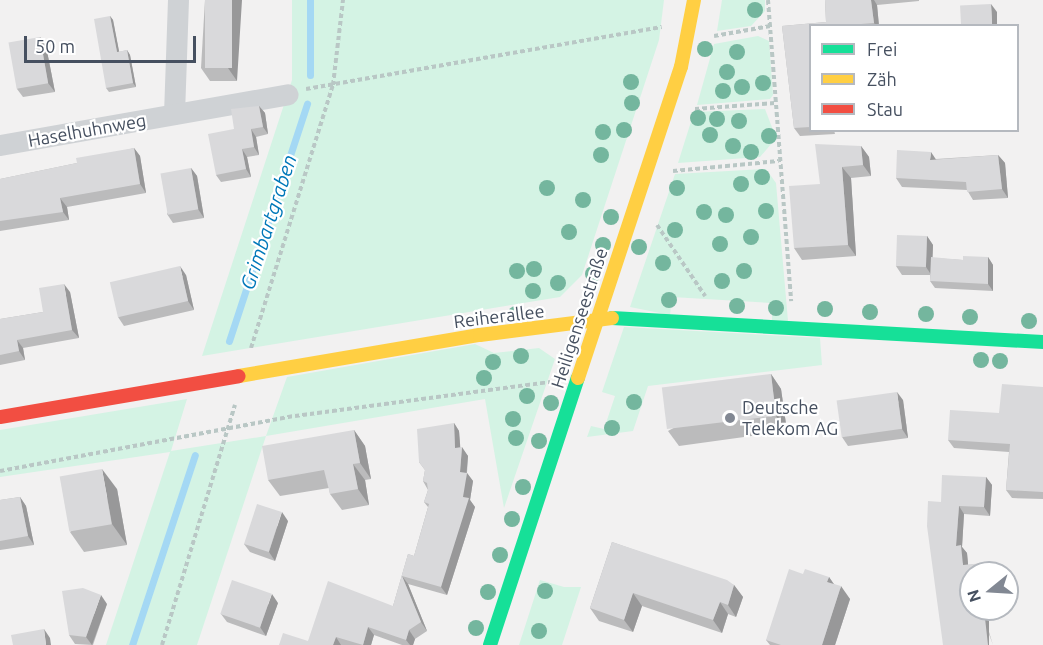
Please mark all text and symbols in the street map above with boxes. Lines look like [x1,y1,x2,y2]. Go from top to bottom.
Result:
scale bar [27,24,200,62]
legend [809,24,1019,132]
text: 50 m [35,36,75,56]
text: Frei [867,39,897,59]
text: Zäh [867,69,897,89]
text: Stau [867,99,903,119]
street label: Haselhuhnweg [26,109,148,151]
water label: Grimbartgraben [235,151,301,293]
street label: Heiligenseestraße [546,245,612,391]
street label: Reiherallee [452,300,546,332]
place label: Deutsche Telekom AG [742,397,838,440]
marker: Deutsche Telekom AG [723,411,737,425]
north arrow [959,561,1019,621]
text: N [963,587,984,604]

